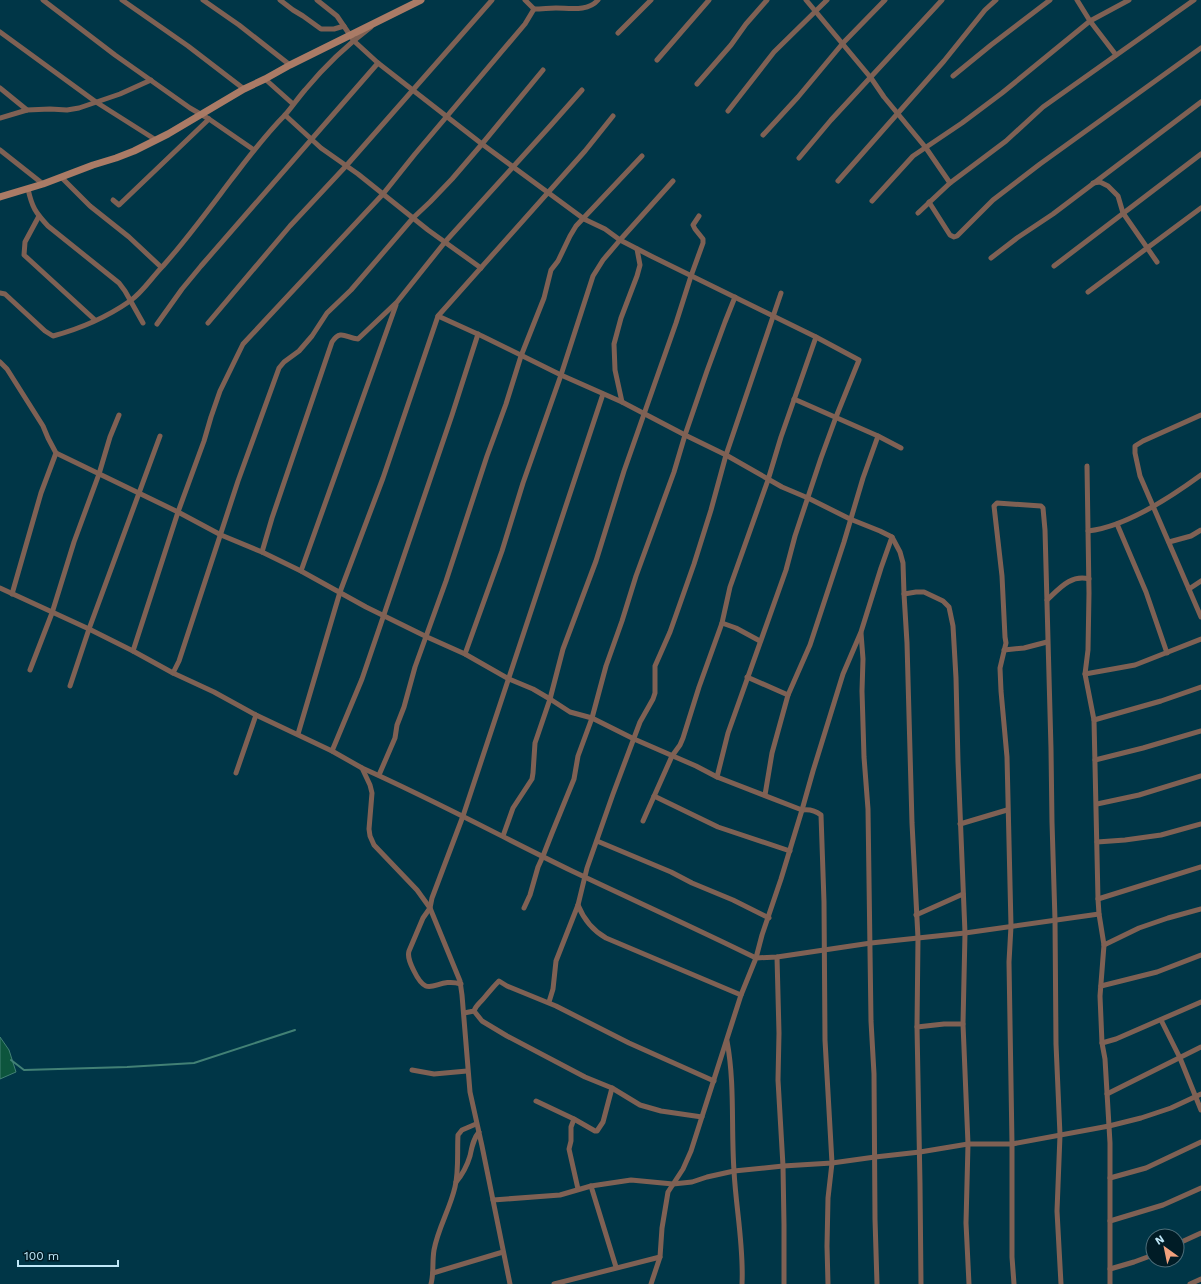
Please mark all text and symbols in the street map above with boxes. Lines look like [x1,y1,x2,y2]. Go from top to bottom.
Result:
north arrow [1145,1228,1185,1268]
text: N [1153,1232,1167,1248]
scale bar [18,1242,118,1268]
text: 100 m [24,1249,59,1263]

